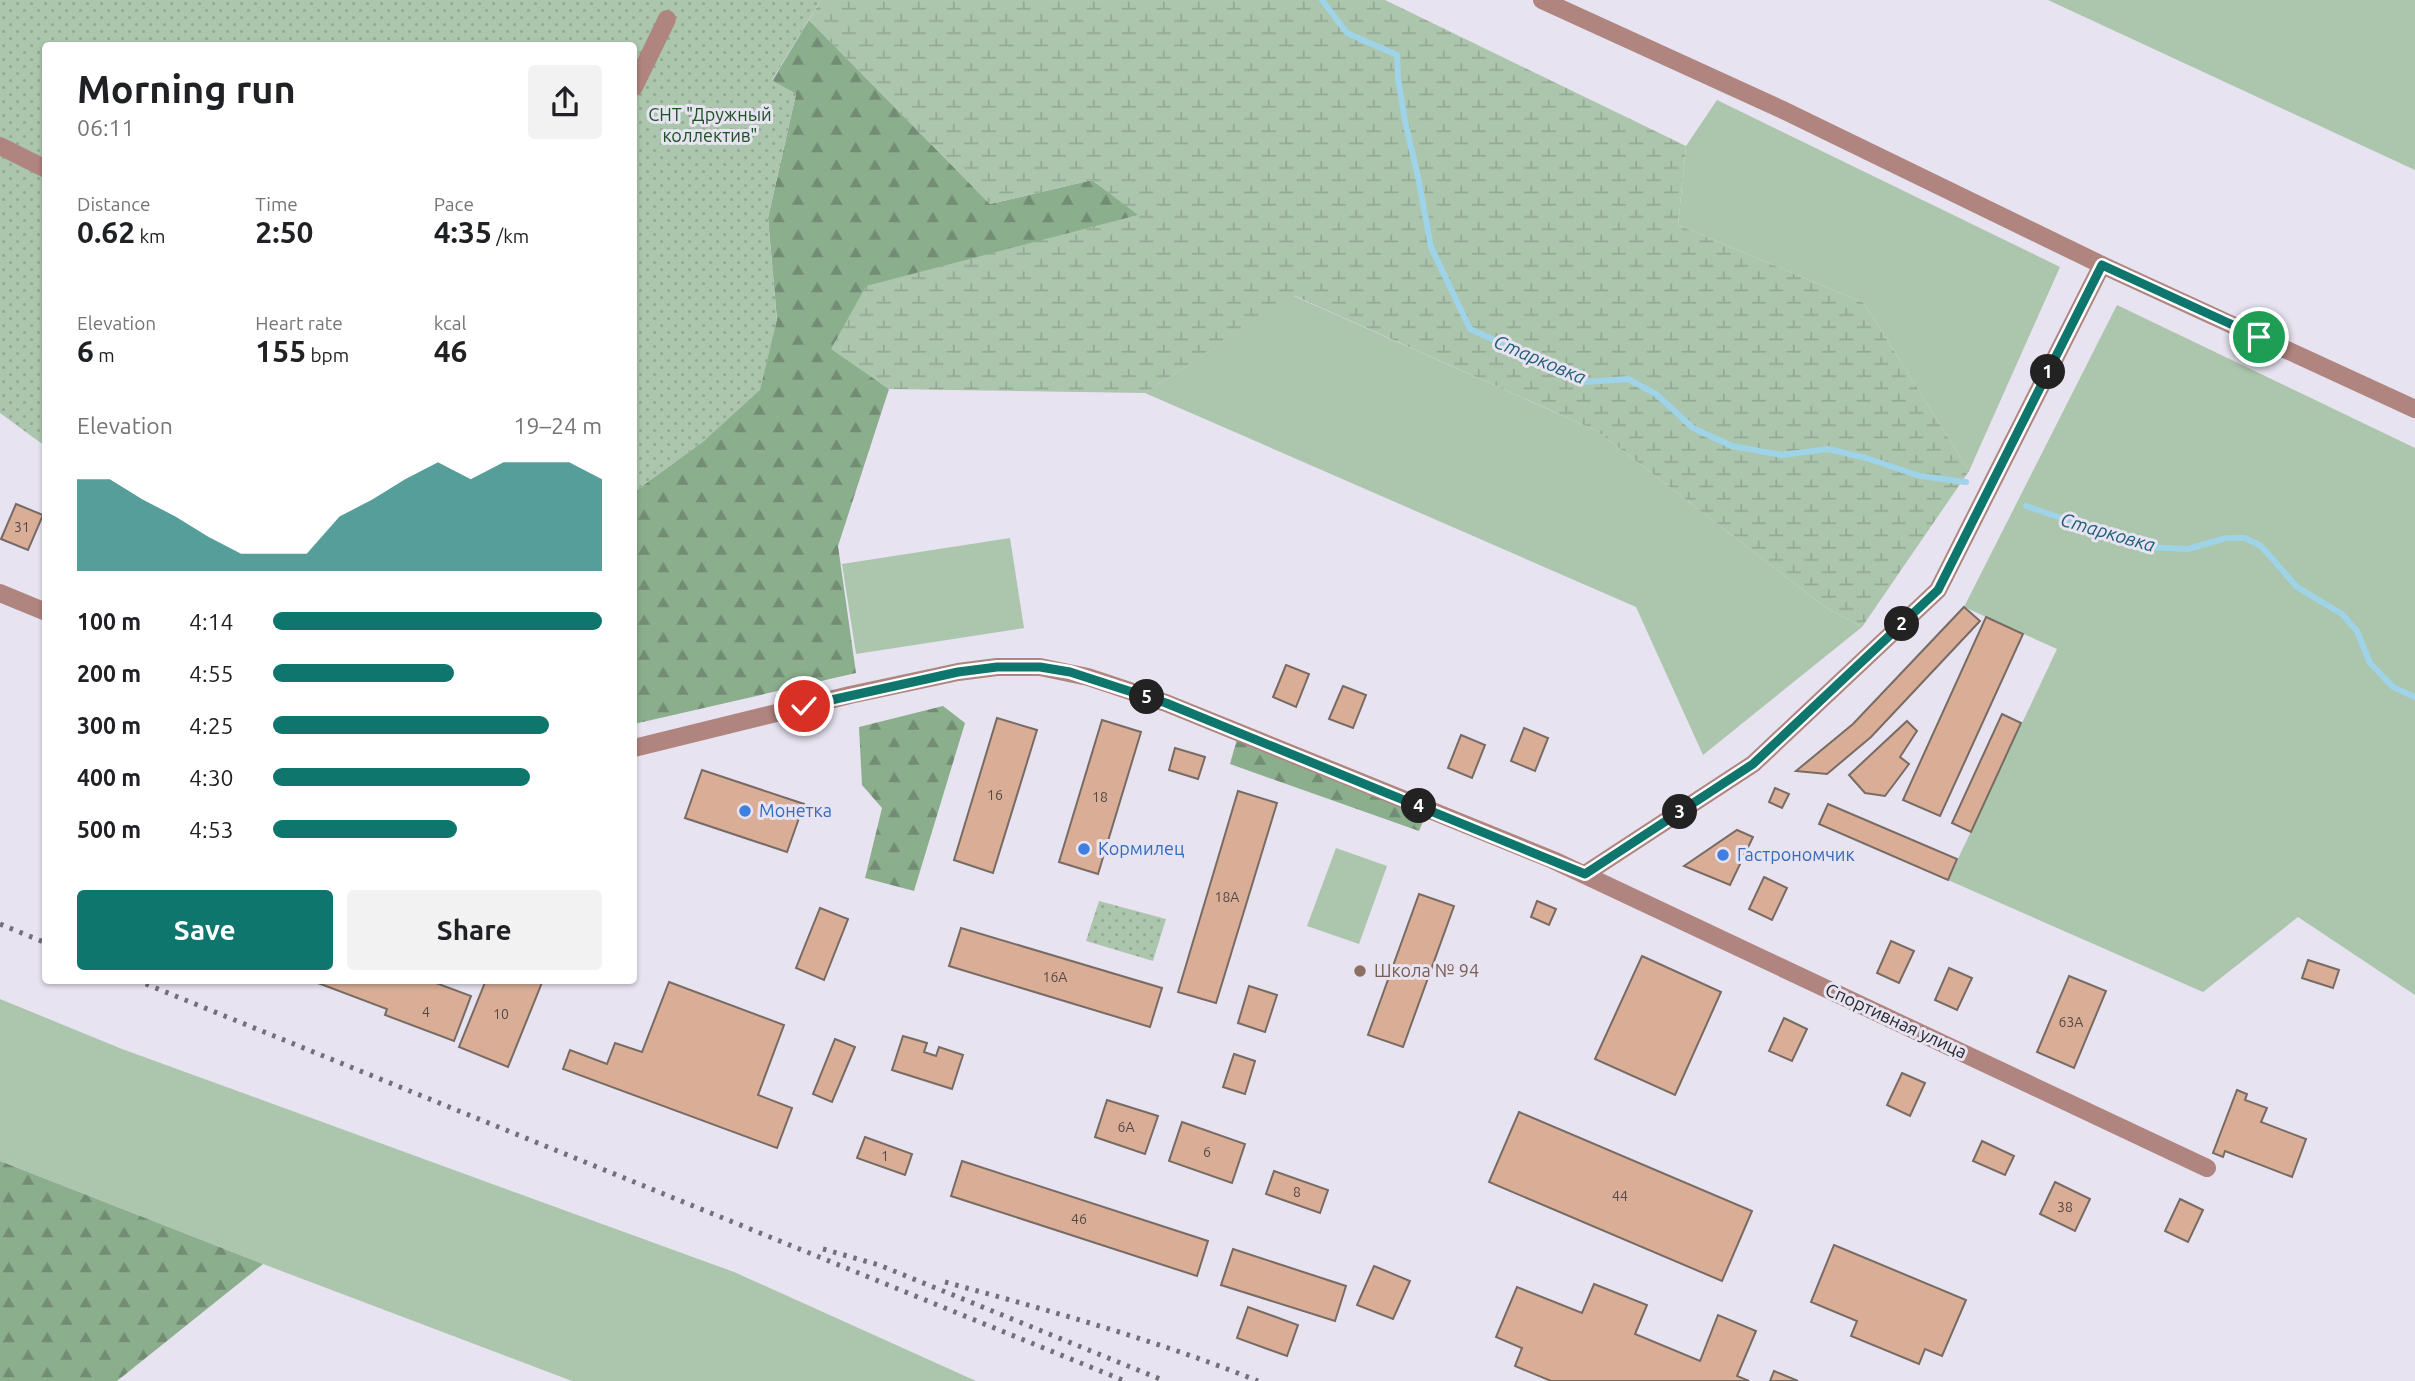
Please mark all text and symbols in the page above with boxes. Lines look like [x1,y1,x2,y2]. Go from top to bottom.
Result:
button: share [528,65,602,139]
text: Morning run [77,68,296,110]
park label: СНТ "Дружный коллектив" [648,104,772,145]
text: 06:11 [77,115,135,140]
text: Distance [77,193,151,215]
text: Time [255,193,298,215]
text: Pace [434,193,474,215]
text: 0.62 [77,215,135,249]
text: 2:50 [255,215,313,249]
text: 4:35 [434,215,492,249]
text: km [135,225,165,247]
text: /km [492,225,529,247]
pin [2229,307,2289,367]
text: Elevation [77,312,156,334]
text: Heart rate [255,312,343,334]
text: kcal [434,312,466,334]
icon: arrive [2240,318,2278,356]
water label: Старковка [1491,330,1589,388]
text: 6 [77,334,94,368]
text: 155 [255,334,306,368]
text: 46 [434,334,468,368]
text: m [94,344,115,366]
text: bpm [306,344,349,366]
pin: 1 [2030,354,2066,390]
text: 1 [2042,360,2053,382]
text: Elevation [77,413,173,438]
text: 19–24 m [514,413,602,438]
water label: Старковка [2058,508,2158,556]
house number: 31 [14,519,30,535]
pin: 2 [1884,606,1920,642]
text: 100 m [77,609,141,634]
text: 4:14 [189,609,234,634]
text: 2 [1896,612,1907,634]
text: 200 m [77,661,141,686]
text: 4:55 [189,661,234,686]
pin [774,676,834,736]
pin: 5 [1130,680,1164,714]
text: 5 [1141,685,1152,707]
icon: check [785,687,823,725]
text: 300 m [77,713,141,738]
text: 4:25 [189,713,234,738]
text: 400 m [77,765,141,790]
text: 4:30 [189,765,234,790]
house number: 16 [987,787,1003,803]
pin: 4 [1402,788,1436,824]
house number: 18 [1092,789,1108,805]
text: 4 [1413,794,1424,816]
pin: 3 [1662,794,1698,830]
place label: Монетка [759,800,832,820]
text: 3 [1674,800,1685,822]
marker: Монетка [737,803,753,819]
text: 500 m [77,817,141,842]
text: 4:53 [189,817,234,842]
place label: Кормилец [1098,838,1184,858]
marker: Кормилец [1076,841,1092,857]
place label: Гастрономчик [1737,844,1855,864]
marker: Гастрономчик [1715,847,1731,863]
house number: 18А [1215,889,1239,905]
button: Save [77,890,333,970]
button: Share [347,890,602,970]
place label: Школа № 94 [1374,960,1479,980]
marker: Школа № 94 [1352,963,1368,979]
house number: 16А [1043,969,1067,985]
street label: Спортивная улица [1822,979,1970,1062]
house number: 4 [422,1004,430,1020]
house number: 10 [493,1006,509,1022]
house number: 63А [2059,1014,2083,1030]
house number: 6А [1118,1119,1135,1135]
house number: 6 [1203,1144,1211,1160]
house number: 1 [881,1148,889,1164]
house number: 8 [1293,1184,1301,1200]
house number: 44 [1612,1188,1628,1204]
house number: 38 [2057,1199,2073,1215]
house number: 46 [1071,1211,1087,1227]

